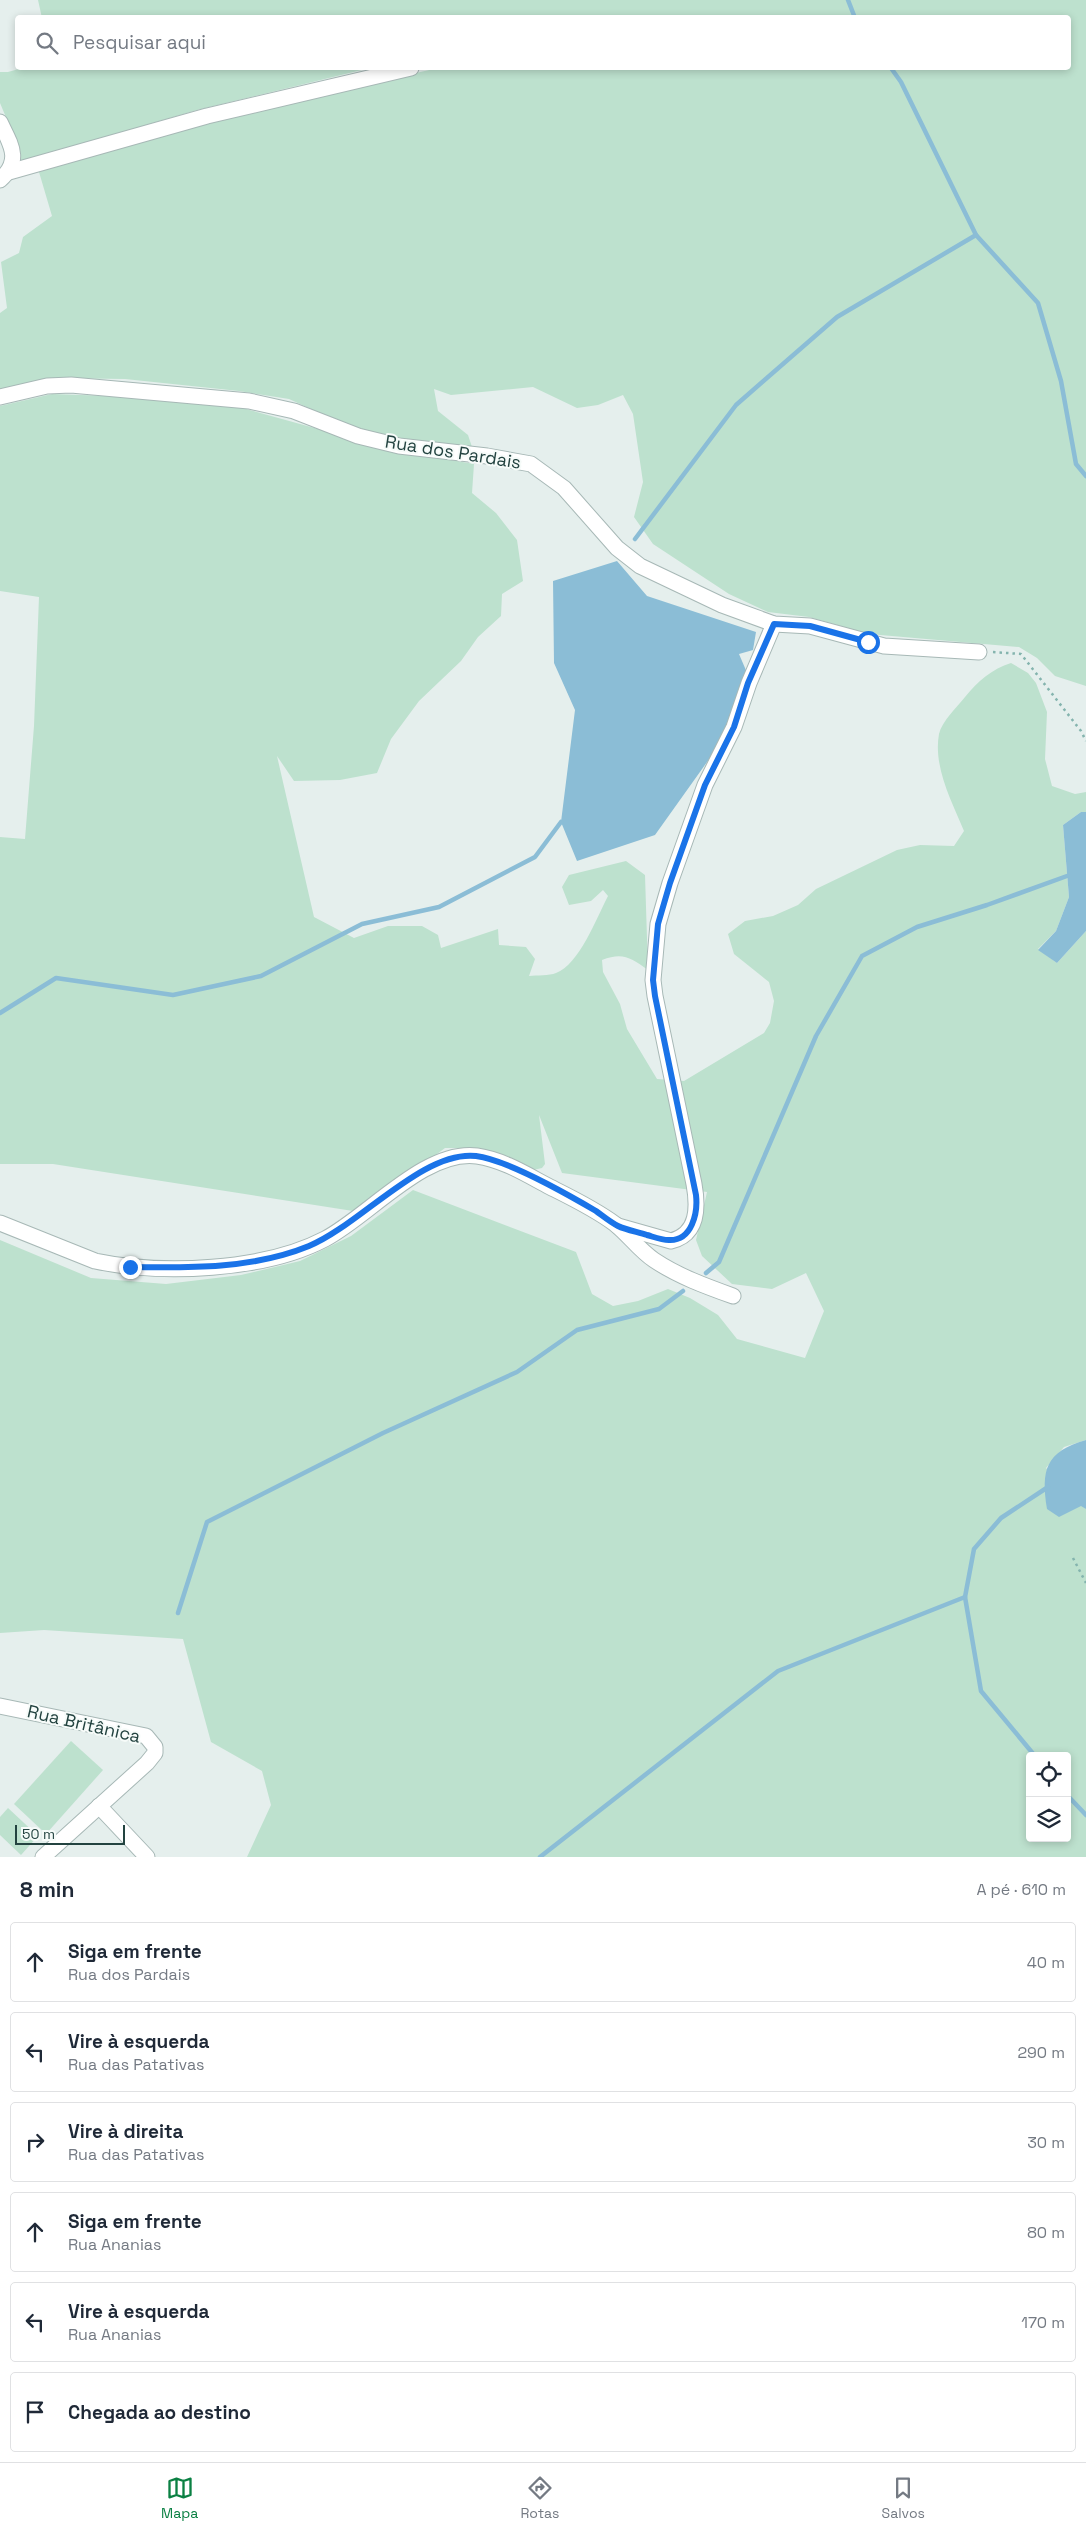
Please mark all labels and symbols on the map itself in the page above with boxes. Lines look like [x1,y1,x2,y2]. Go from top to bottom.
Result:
street label: Rua dos Pardais [383,429,523,474]
route start [857,631,880,654]
route end [119,1256,142,1279]
street label: Rua Britânica [25,1699,143,1748]
scale bar [15,1822,125,1845]

